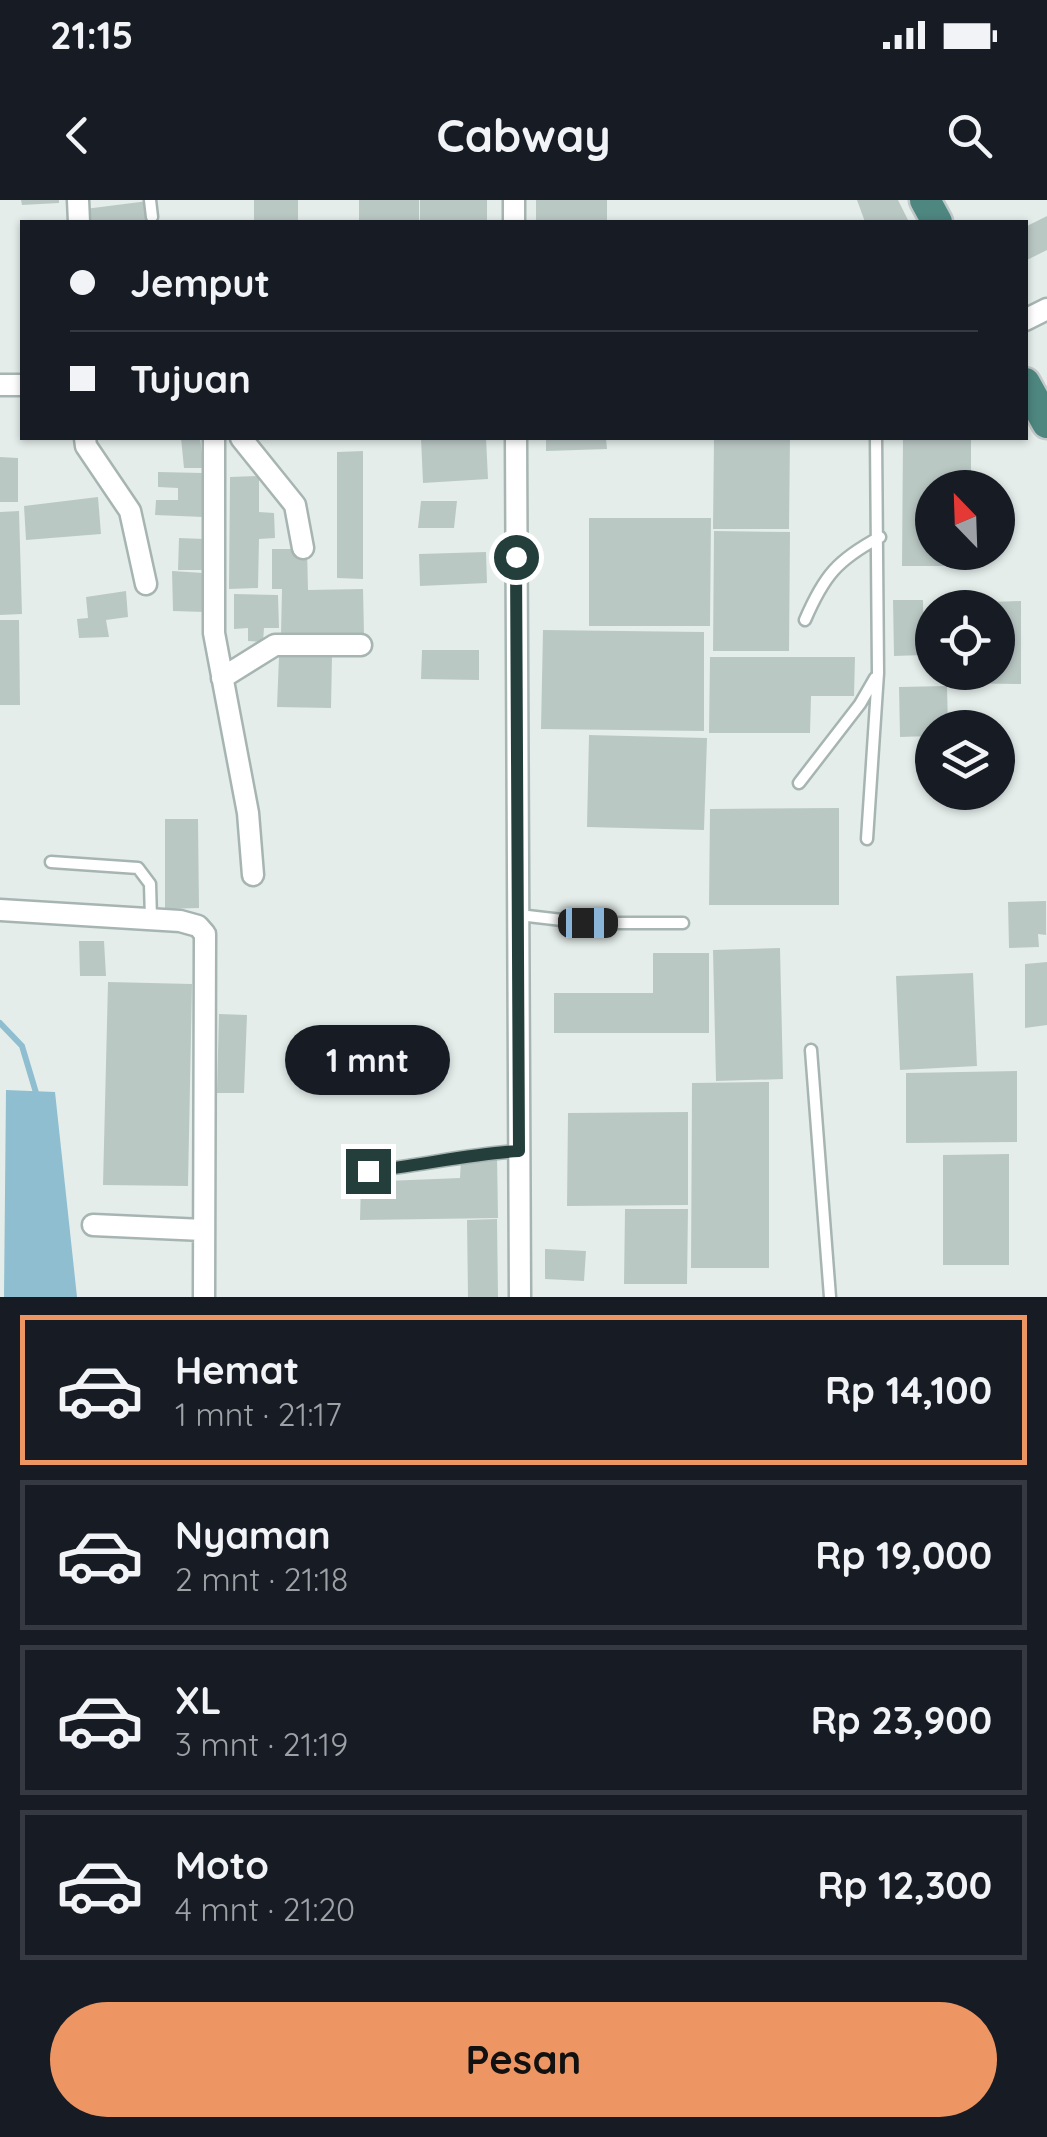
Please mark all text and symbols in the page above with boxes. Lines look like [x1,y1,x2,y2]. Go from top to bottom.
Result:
text: 21:15 [50,11,133,59]
text: Cabway [436,107,611,163]
icon: back [50,108,105,163]
icon: search [942,108,997,163]
text: Jemput [130,259,270,307]
text: Tujuan [130,355,251,403]
north arrow [915,470,1015,570]
map controls [915,470,1015,810]
route start [494,535,539,580]
button: locate [915,590,1015,690]
button: layers [915,710,1015,810]
car [558,908,618,938]
callout: 1 mnt [286,1026,450,1096]
text: 1 mnt [326,1040,409,1080]
route end [346,1149,391,1194]
icon: car [55,1345,145,1435]
text: Hemat [175,1346,299,1394]
text: Rp 14,100 [825,1366,992,1414]
text: 1 mnt · 21:17 [175,1394,342,1434]
icon: car [55,1510,145,1600]
text: Nyaman [175,1511,331,1559]
text: Rp 19,000 [815,1531,992,1579]
text: 2 mnt · 21:18 [175,1559,348,1599]
icon: car [55,1675,145,1765]
text: XL [175,1676,221,1724]
text: Rp 23,900 [811,1696,992,1744]
text: 3 mnt · 21:19 [175,1724,348,1764]
icon: car [55,1840,145,1930]
text: Moto [175,1841,269,1889]
text: Rp 12,300 [817,1861,992,1909]
text: 4 mnt · 21:20 [175,1889,355,1929]
button: Pesan [50,2002,997,2117]

